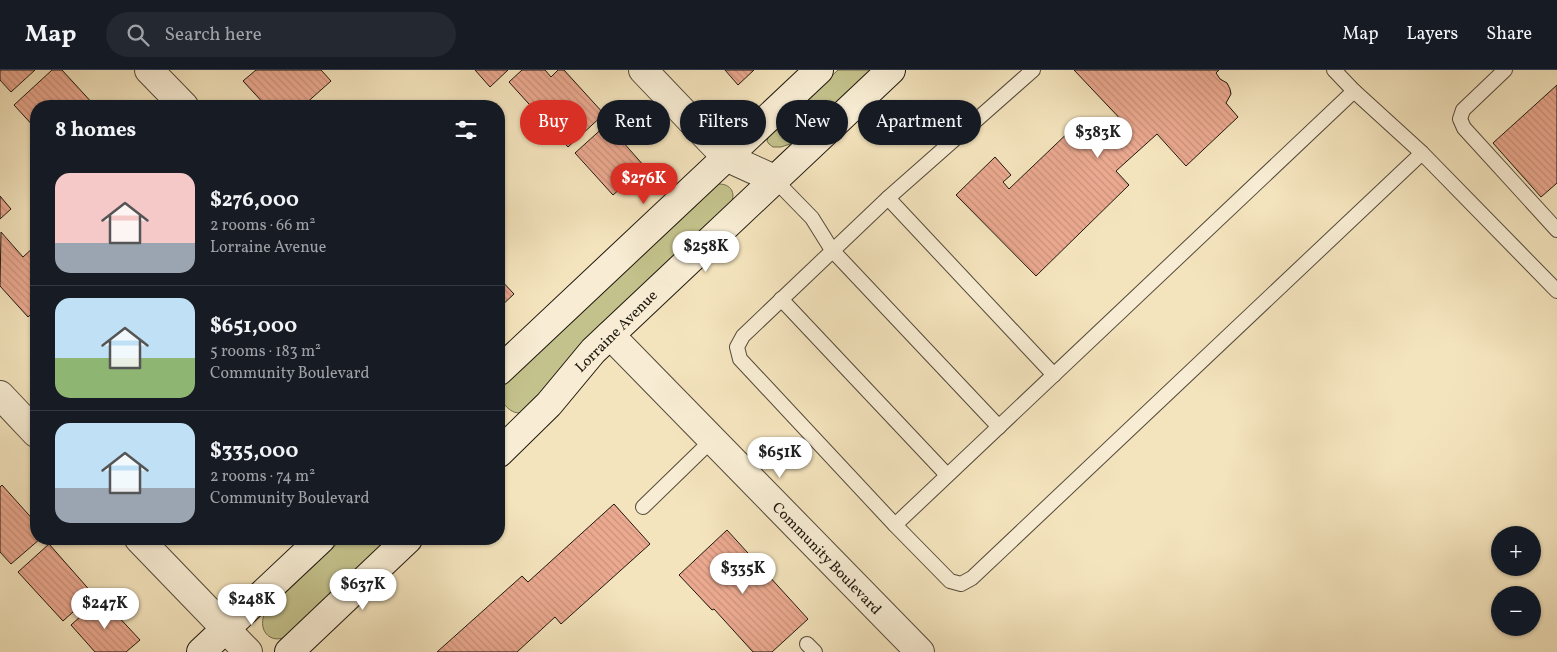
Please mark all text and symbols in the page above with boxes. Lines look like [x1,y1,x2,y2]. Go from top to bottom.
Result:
search box [106,12,456,57]
text: Map [25,18,76,52]
icon: search [124,21,152,49]
text: Search here [164,22,262,48]
text: Map [1342,22,1378,47]
text: Layers [1406,22,1458,47]
text: Share [1486,22,1532,47]
chip: Buy [520,100,587,145]
chip: Rent [597,100,670,145]
chip: Filters [680,100,766,145]
chip: New [776,100,848,145]
chip: Apartment [858,100,981,145]
text: 8 homes [55,116,136,145]
icon: filters [452,116,480,144]
pin: $383K [1063,116,1133,159]
text: $383K [1075,122,1121,144]
pin: $276K [609,162,679,205]
text: $276K [622,168,666,190]
text: $276,000 [210,186,299,215]
icon: home [95,193,155,253]
text: 2 rooms · 66 m² [210,215,316,237]
pin: $258K [671,230,741,273]
text: $258K [683,236,729,258]
text: Lorraine Avenue [210,237,326,259]
street label: Lorraine Avenue [571,286,663,378]
text: $651,000 [210,312,297,341]
icon: home [95,318,155,378]
text: 5 rooms · 183 m² [210,341,321,363]
text: Community Boulevard [210,363,370,385]
pin: $651K [745,436,815,479]
text: $335,000 [210,437,298,466]
text: $651K [758,442,802,464]
icon: home [95,443,155,503]
text: 2 rooms · 74 m² [210,466,315,488]
text: Community Boulevard [210,488,370,510]
street label: Community Boulevard [766,498,885,620]
map controls [1491,526,1541,636]
button: + [1491,526,1541,576]
pin: $335K [708,552,778,595]
text: $335K [721,558,765,580]
pin: $637K [328,568,398,611]
text: $637K [340,574,386,596]
pin: $248K [217,584,287,626]
button: − [1491,586,1541,636]
pin: $247K [70,588,140,630]
text: $248K [229,589,275,611]
text: $247K [82,593,128,615]

